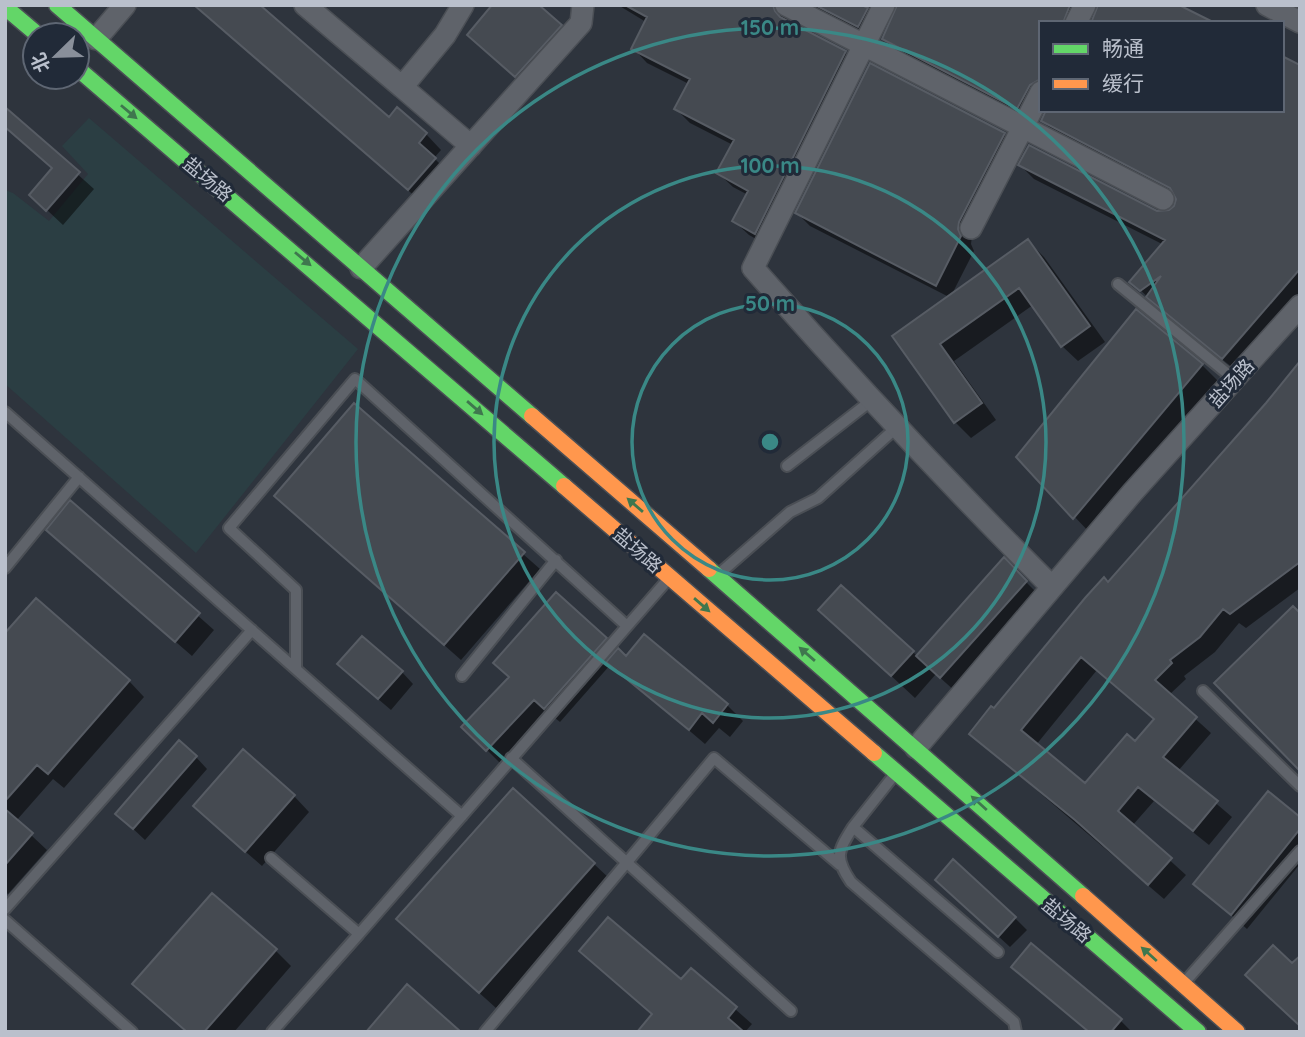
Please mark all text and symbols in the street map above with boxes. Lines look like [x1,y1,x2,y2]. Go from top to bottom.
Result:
text: 150 m [741,14,799,40]
north arrow [21,21,91,91]
legend [1039,21,1284,112]
text: 畅通 [1102,35,1144,61]
text: 北 [26,49,55,76]
text: 缓行 [1102,70,1144,96]
one-way arrow [120,104,138,120]
street label: 盐场路 [178,151,238,207]
text: 100 m [740,152,800,178]
one-way arrow [294,251,311,266]
text: 50 m [745,290,795,316]
street label: 盐场路 [1203,354,1259,412]
one-way arrow [466,400,483,415]
centre of rings [758,430,782,454]
one-way arrow [626,497,644,513]
street label: 盐场路 [609,522,667,578]
one-way arrow [693,597,711,613]
one-way arrow [799,646,816,662]
one-way arrow [970,795,988,811]
street label: 盐场路 [1037,892,1097,948]
one-way arrow [1140,946,1158,962]

